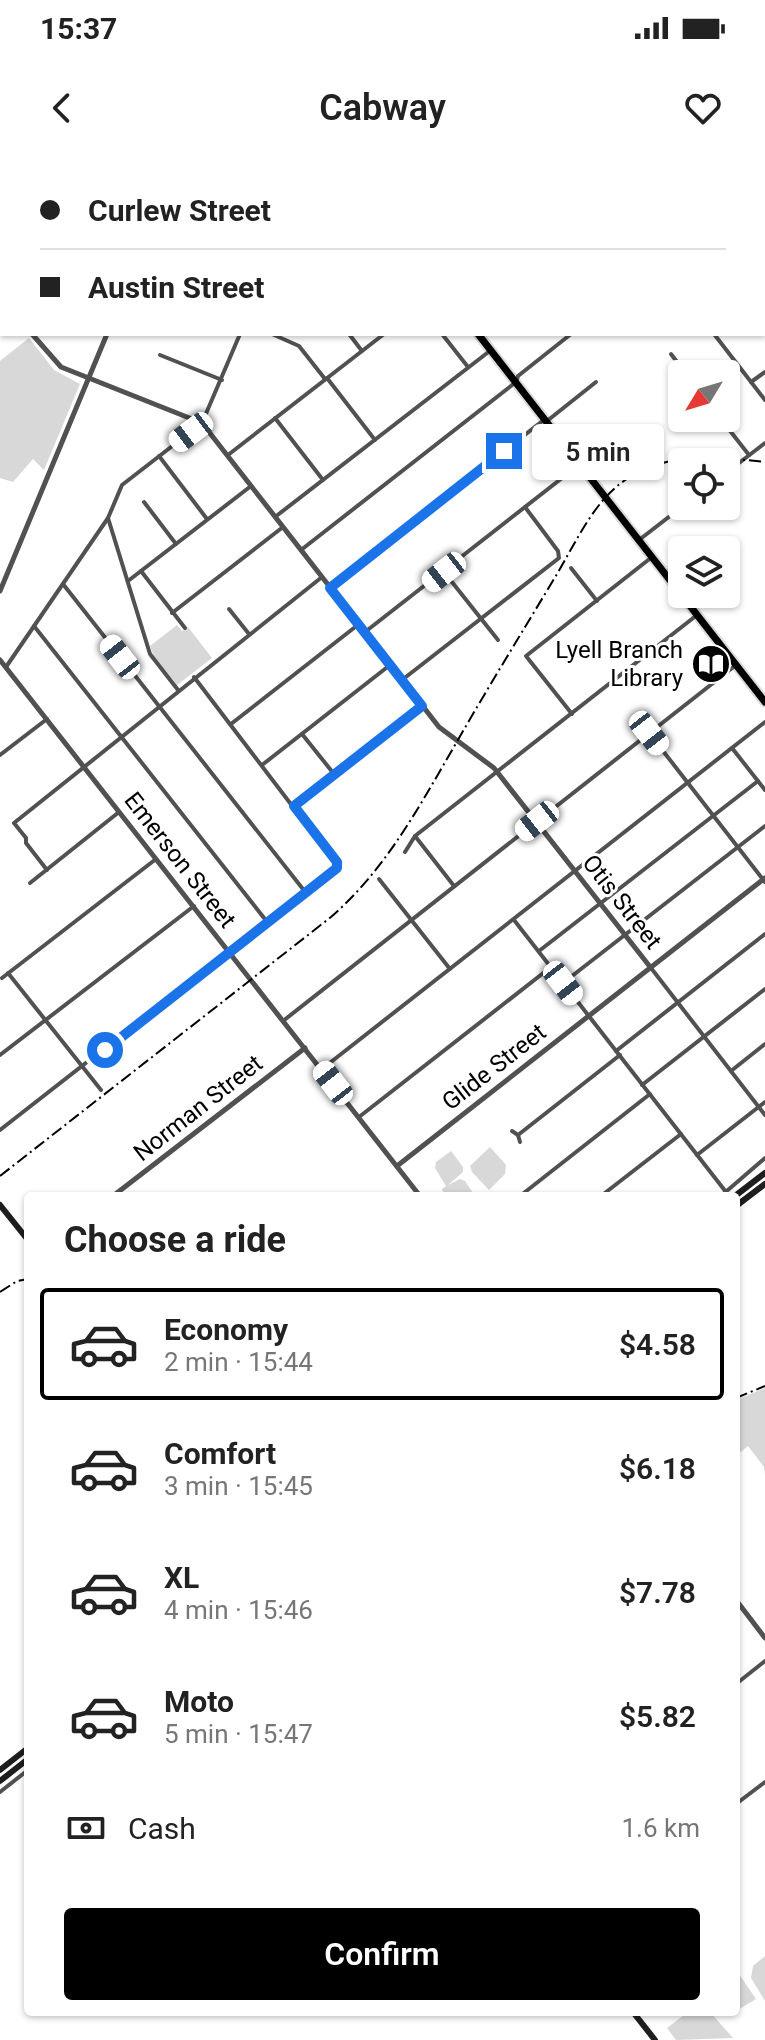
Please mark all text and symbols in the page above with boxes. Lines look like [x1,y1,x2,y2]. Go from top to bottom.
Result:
text: 15:37 [40,11,117,46]
icon: back [40,86,84,130]
icon: heart [681,86,725,130]
text: Cabway [319,87,446,129]
text: Curlew Street [88,193,271,228]
text: Austin Street [88,270,264,305]
north arrow [668,360,740,432]
map controls [668,360,740,608]
car [165,408,217,456]
callout: 5 min [532,423,664,479]
route end [486,433,522,469]
text: 5 min [565,437,631,467]
button: locate [668,448,740,520]
button: layers [668,536,740,608]
car [418,548,470,596]
car [96,631,144,683]
place label: Lyell Branch Library [555,636,684,692]
library icon: Lyell Branch Library [690,643,732,685]
car [625,707,673,759]
street label: Emerson Street [118,787,242,933]
car [511,797,563,845]
street label: Otis Street [577,849,668,955]
car [539,957,587,1009]
street label: Glide Street [437,1018,551,1116]
route start [87,1032,123,1068]
street label: Norman Street [128,1049,268,1167]
car [309,1057,357,1109]
text: Choose a ride [64,1219,286,1261]
icon: car [68,1308,140,1380]
text: Economy [164,1312,288,1347]
text: $4.58 [619,1327,696,1362]
text: 2 min · 15:44 [164,1347,313,1377]
icon: car [68,1432,140,1504]
text: Comfort [164,1436,276,1471]
text: $6.18 [619,1451,696,1486]
text: 3 min · 15:45 [164,1471,313,1501]
icon: car [68,1556,140,1628]
text: XL [164,1560,199,1595]
text: $7.78 [619,1575,696,1610]
text: 4 min · 15:46 [164,1595,313,1625]
icon: car [68,1680,140,1752]
text: Moto [164,1684,234,1719]
text: $5.82 [619,1699,696,1734]
text: 5 min · 15:47 [164,1719,313,1749]
icon: cash [64,1806,108,1850]
text: Cash [128,1811,196,1846]
text: 1.6 km [621,1813,700,1843]
button: Confirm [64,1908,700,2000]

